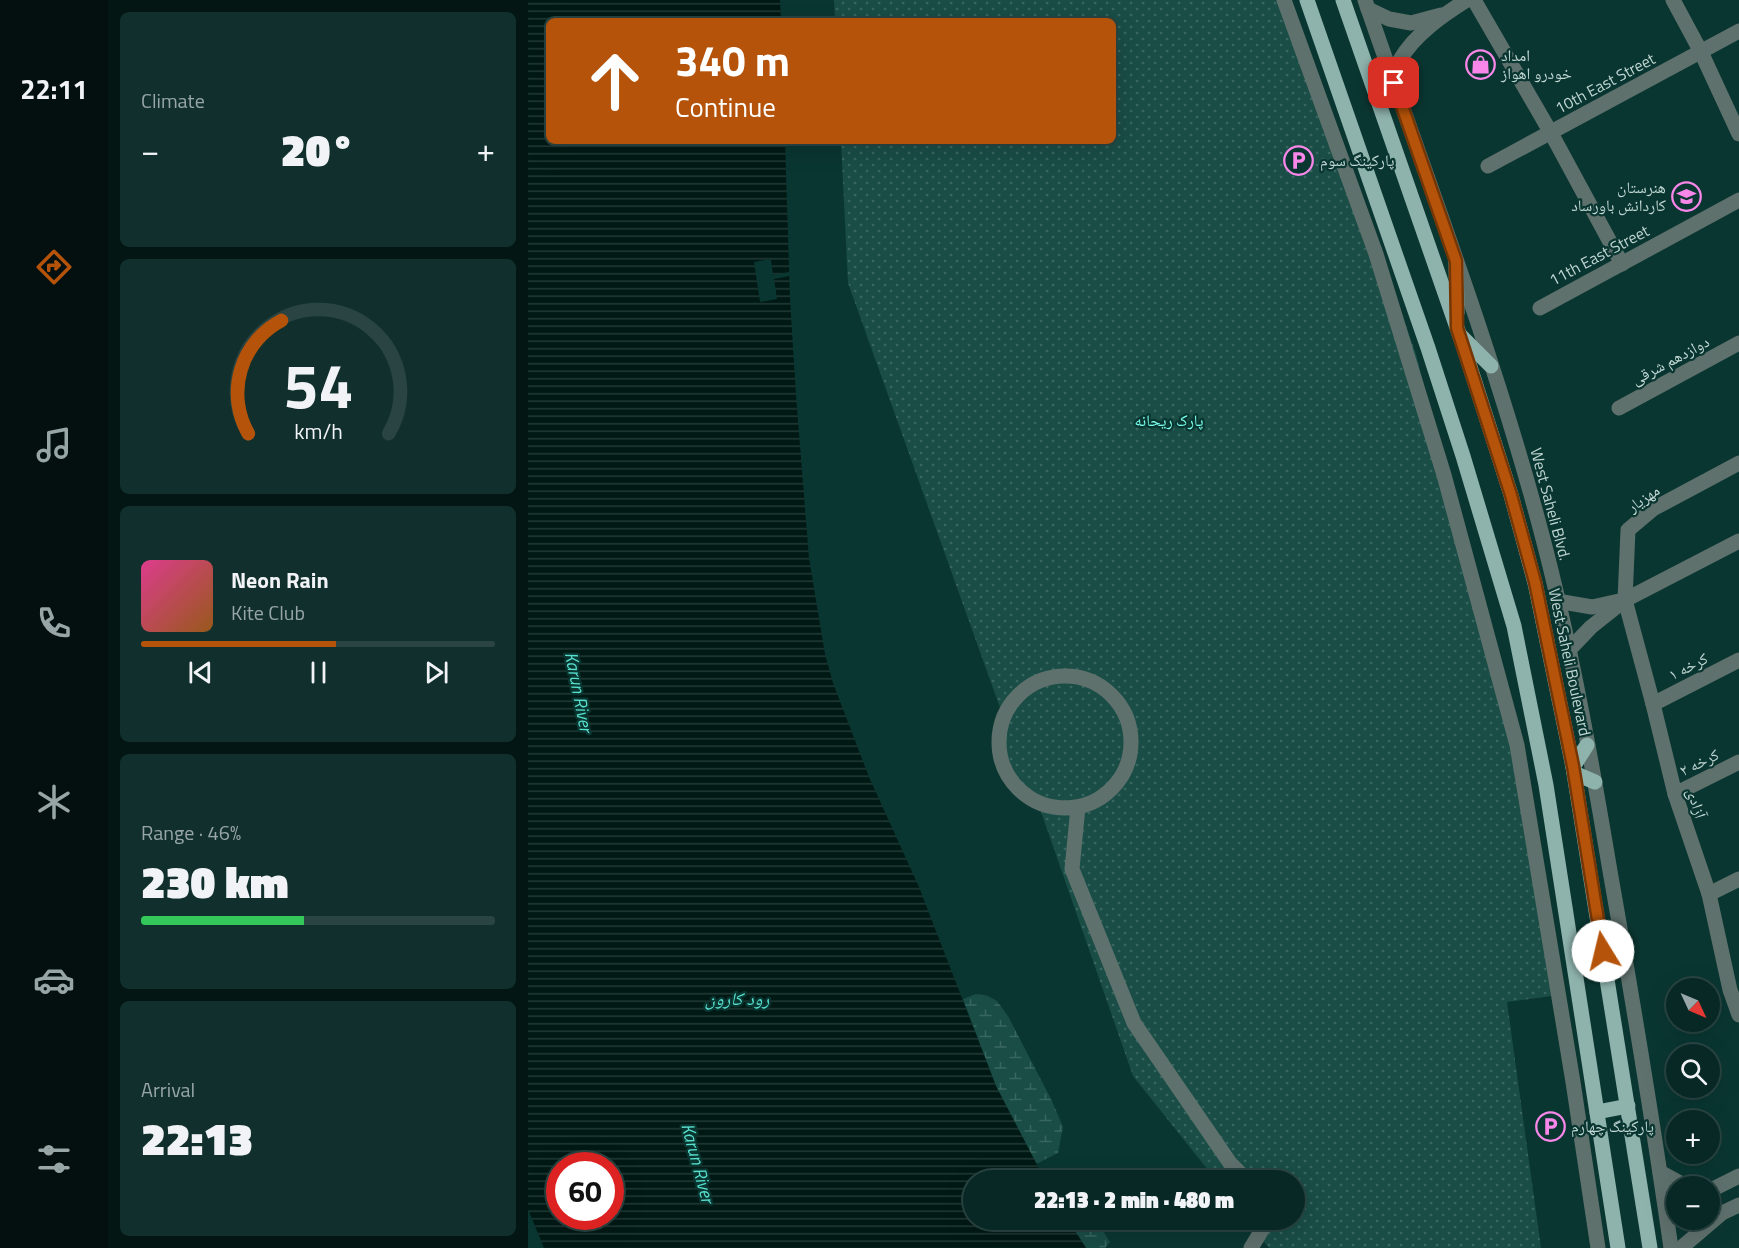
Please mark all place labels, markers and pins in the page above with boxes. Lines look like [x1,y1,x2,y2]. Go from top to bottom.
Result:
place label: امداد خودرو اهواز [1500,43,1572,85]
shop icon: امداد خودرو اهواز [1464,48,1496,80]
pin [1368,57,1419,108]
parking icon: پارکینگ سوم [1283,144,1315,176]
place label: پارکینگ سوم [1320,148,1395,172]
place label: هنرستان کاردانش باورساد [1571,175,1666,217]
school or university icon: هنرستان کاردانش باورساد [1671,180,1703,212]
parking icon: پارکینگ چهارم [1534,1110,1566,1142]
place label: پارکینگ چهارم [1571,1114,1654,1138]

